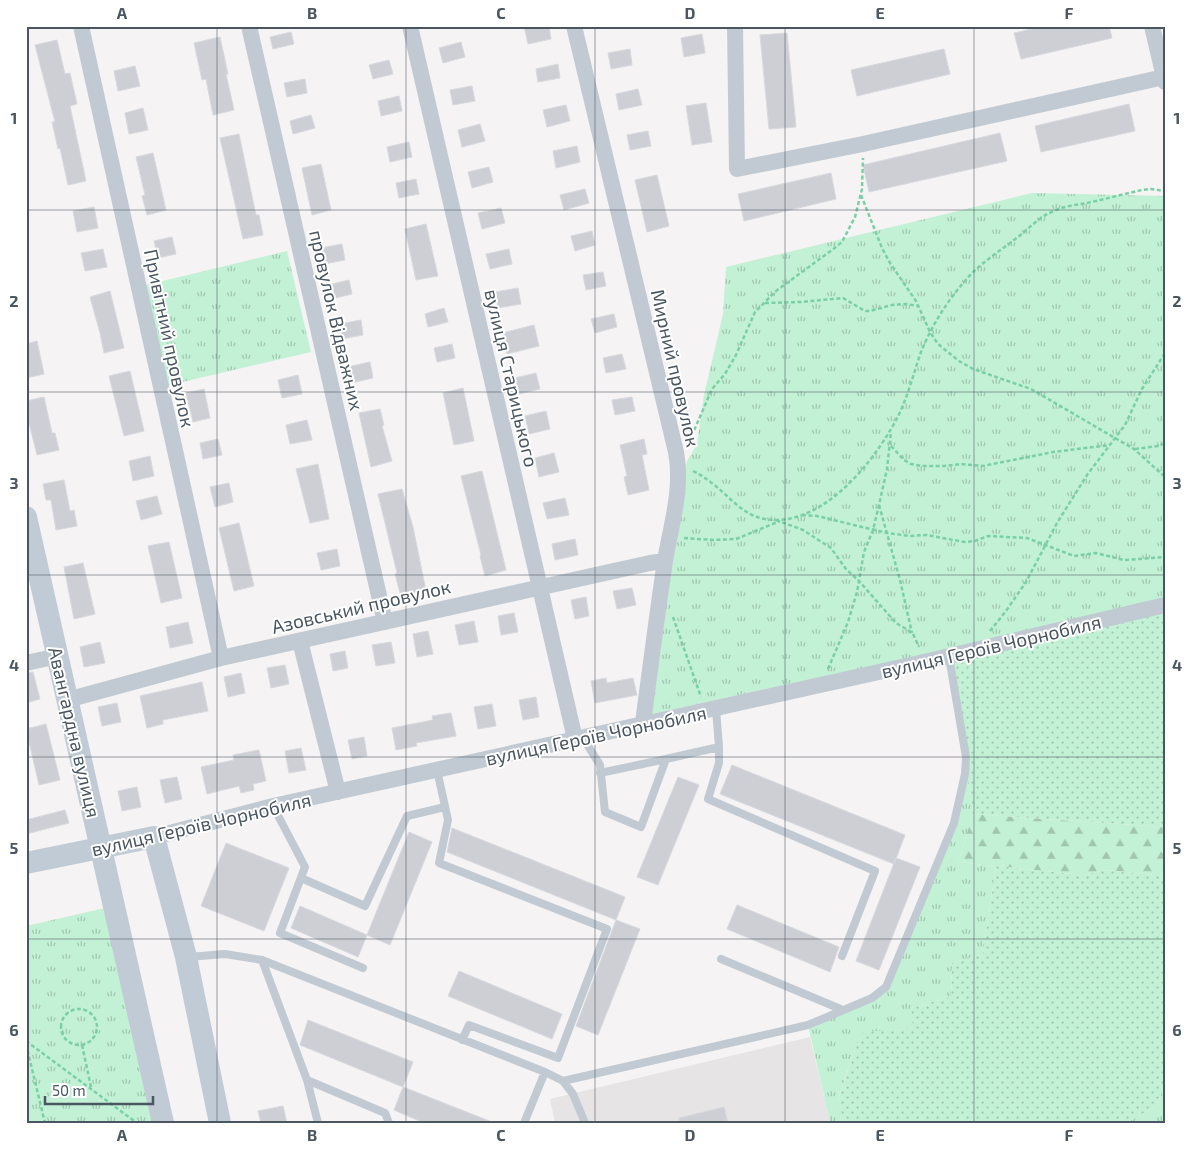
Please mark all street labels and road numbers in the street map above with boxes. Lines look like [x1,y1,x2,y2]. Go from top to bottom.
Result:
street label: провулок Відважних [304,227,369,413]
street label: Привітний провулок [139,247,200,429]
street label: вулиця Старицького [479,287,544,469]
street label: Мирний провулок [646,287,705,449]
street label: Азовський провулок [269,574,453,639]
street label: вулиця Героїв Чорнобиля [879,610,1103,683]
street label: Авангардна вулиця [43,644,106,820]
street label: вулиця Героїв Чорнобиля [484,700,709,771]
street label: вулиця Героїв Чорнобиля [89,788,313,861]

